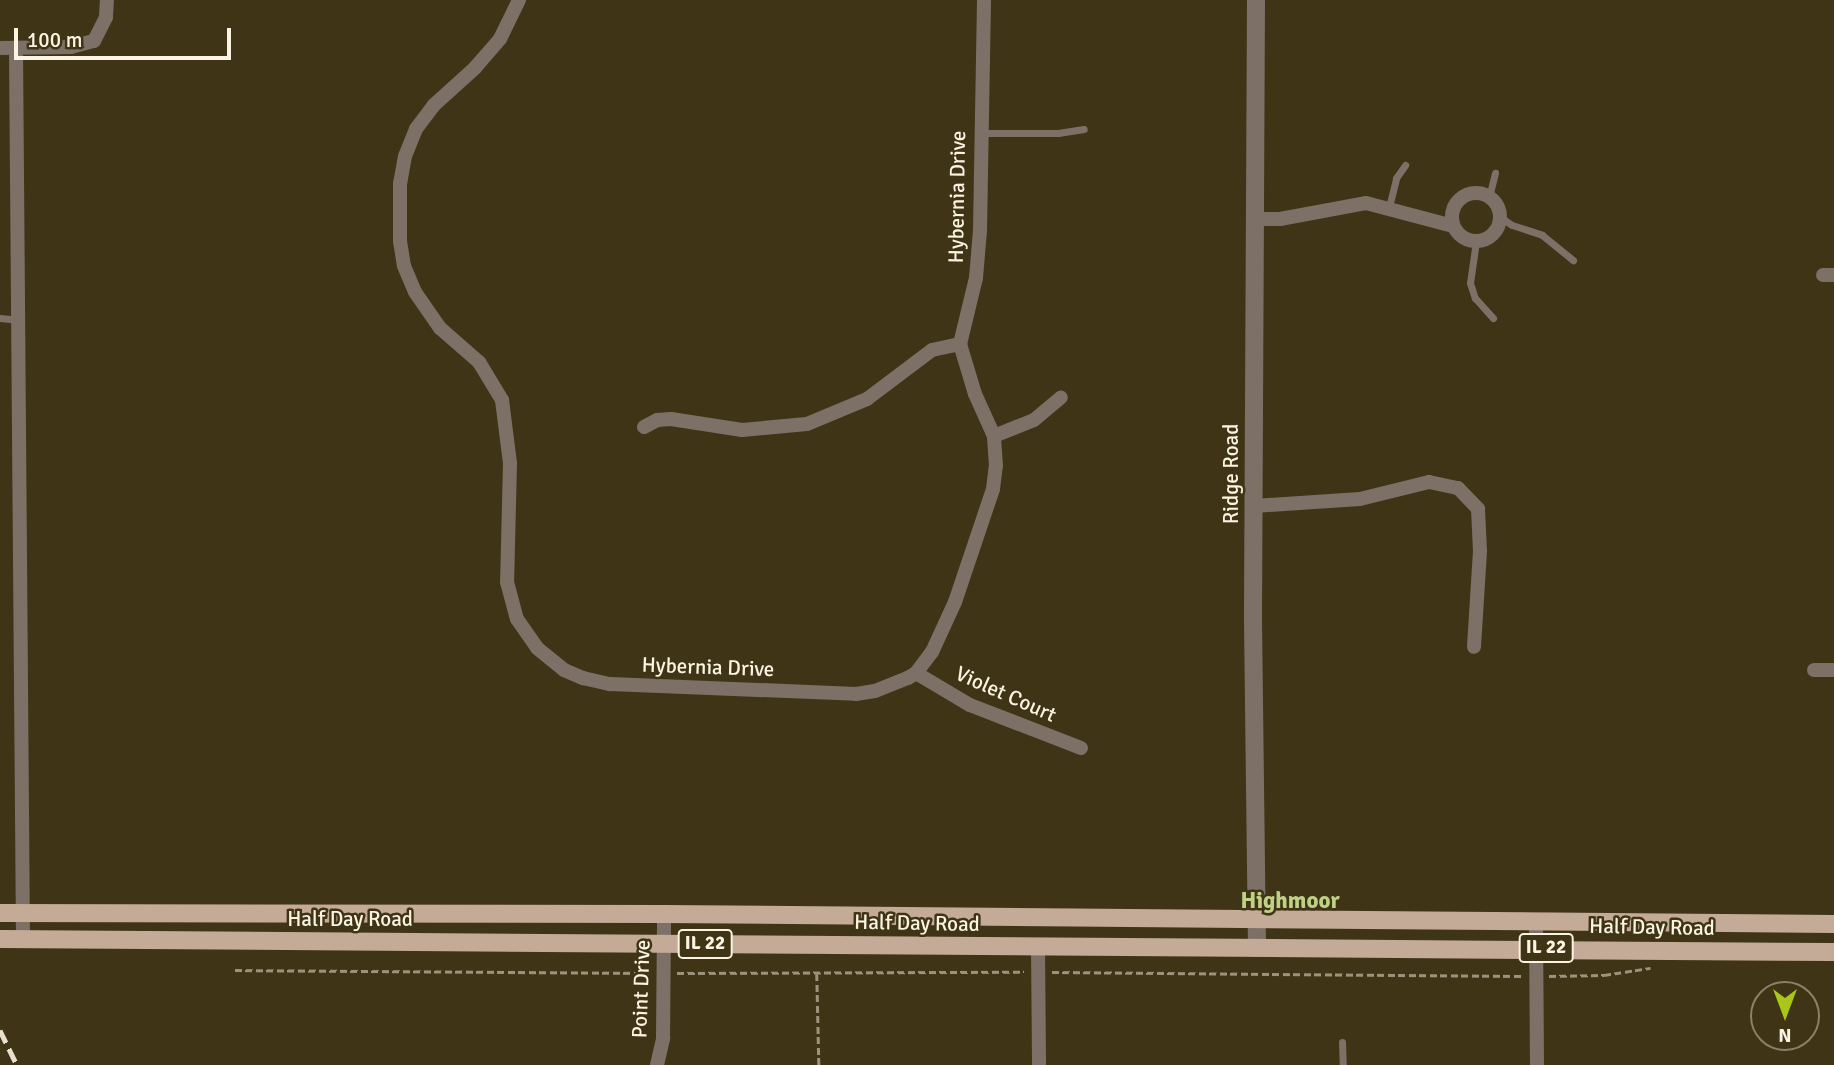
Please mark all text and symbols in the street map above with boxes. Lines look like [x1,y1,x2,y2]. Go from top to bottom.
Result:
scale bar [18,14,234,58]
text: 100 m [27,27,82,53]
street label: Hybernia Drive [943,130,971,264]
street label: Ridge Road [1218,424,1244,524]
street label: Hybernia Drive [641,652,775,682]
street label: Violet Court [952,661,1060,727]
district label: Highmoor [1240,887,1340,915]
street label: Half Day Road [287,906,413,932]
street label: Half Day Road [854,909,980,937]
street label: Half Day Road [1589,913,1715,941]
road number: IL 22 [677,928,733,960]
road number: IL 22 [1518,932,1574,964]
street label: Point Drive [627,939,655,1039]
north arrow [1750,981,1820,1051]
text: N [1778,1023,1792,1047]

